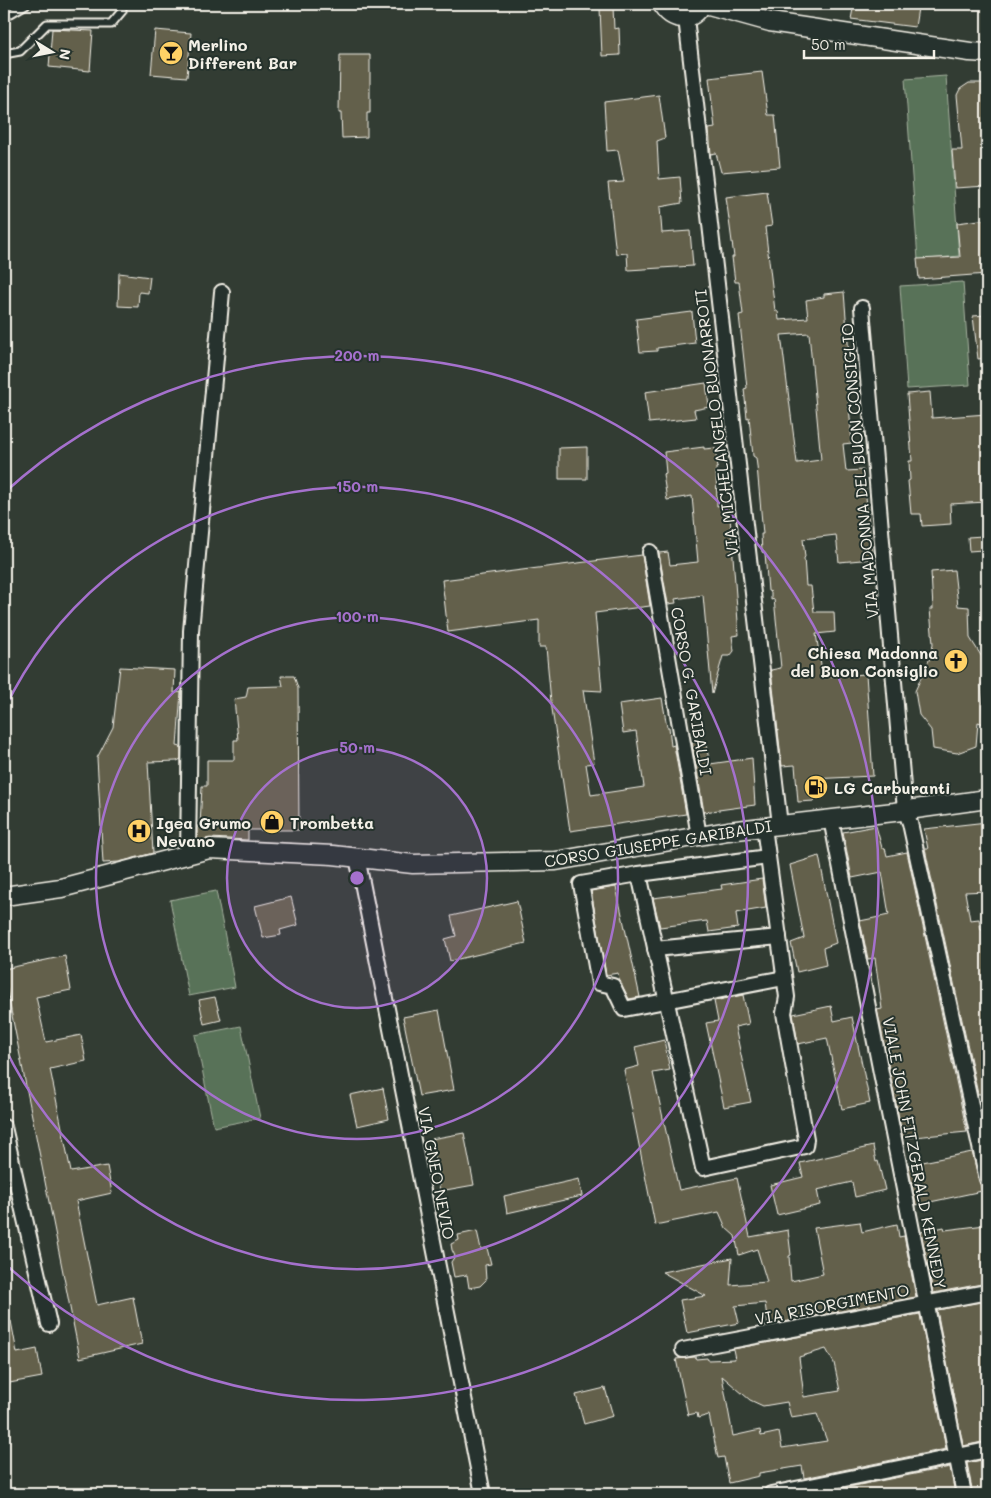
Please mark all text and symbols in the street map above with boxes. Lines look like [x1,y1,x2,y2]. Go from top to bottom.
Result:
north arrow [28,28,78,78]
scale bar [804,28,934,60]
place label: Merlino Different Bar [188,34,297,73]
text: 50 m [811,34,846,54]
bar icon: Merlino Different Bar [158,40,184,66]
text: N [55,47,76,61]
street label: VIA MICHELANGELO BUONARROTI [689,288,743,558]
street label: VIA MADONNA DEL BUON CONSIGLIO [836,322,882,620]
text: 200 m [335,345,380,365]
text: 150 m [336,476,378,496]
street label: CORSO G. GARIBALDI [667,605,717,777]
text: 100 m [335,606,379,626]
place label: Chiesa Madonna del Buon Consiglio [790,642,938,681]
church icon: Chiesa Madonna del Buon Consiglio [943,648,969,674]
text: 50 m [339,737,375,757]
fuel station icon: LG Carburanti [803,774,829,800]
place label: LG Carburanti [834,777,951,798]
shop icon: Trombetta [259,809,285,835]
place label: Igea Grumo Nevano [156,812,251,851]
place label: Trombetta [290,812,374,833]
street label: CORSO GIUSEPPE GARIBALDI [543,815,773,871]
hospital icon: Igea Grumo Nevano [126,818,152,844]
centre of rings [348,869,366,887]
street label: VIALE JOHN FITZGERALD KENNEDY [878,1015,952,1291]
street label: VIA GNEO NEVIO [414,1105,460,1241]
street label: VIA RISORGIMENTO [753,1279,911,1329]

